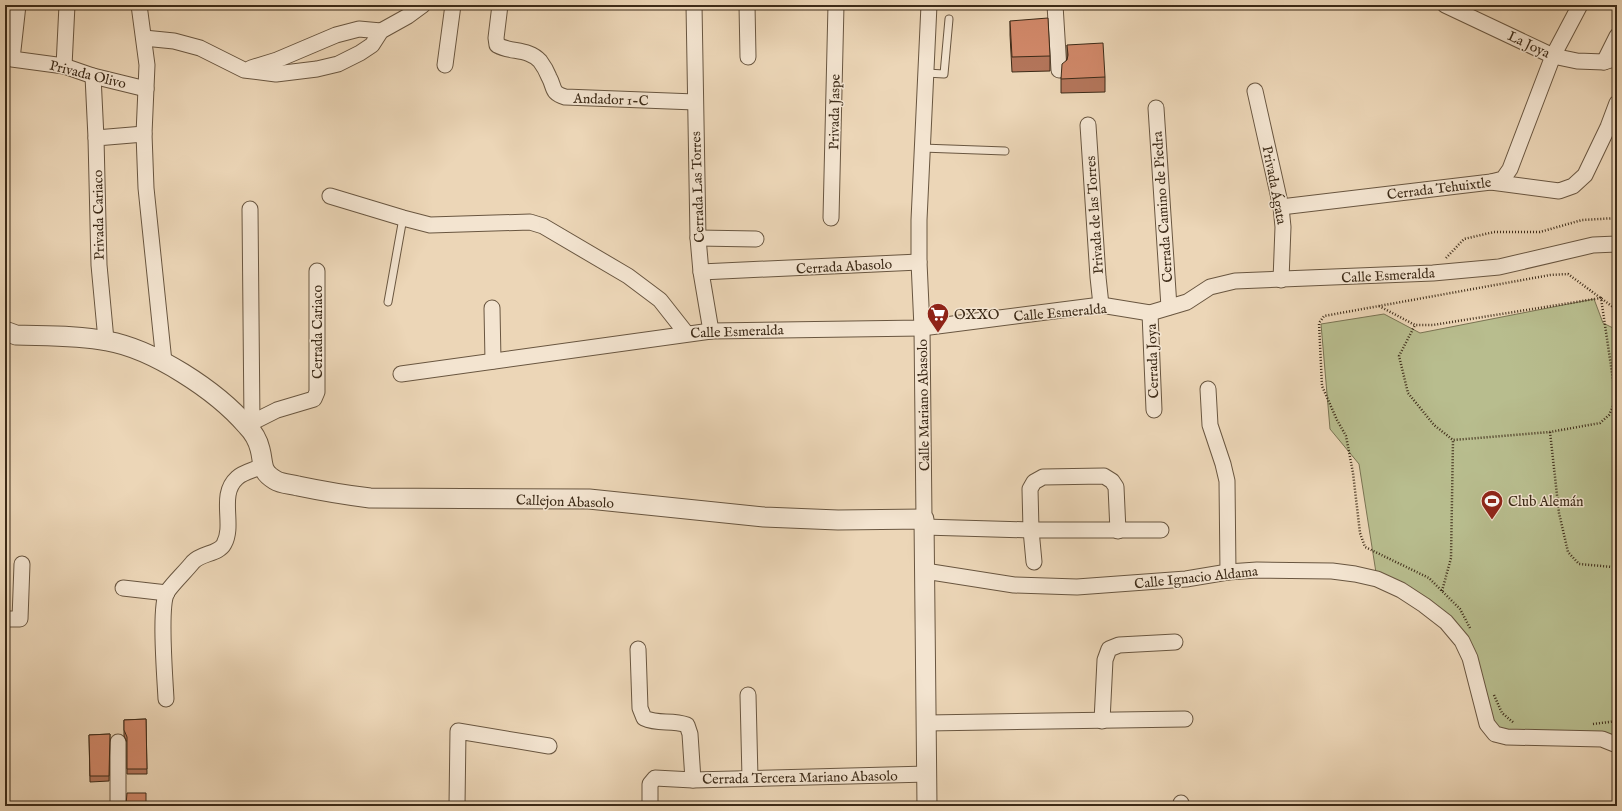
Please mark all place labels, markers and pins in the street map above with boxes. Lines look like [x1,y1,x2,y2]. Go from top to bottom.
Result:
supermarket icon: OXXO [925,301,951,334]
place label: OXXO [954,306,1000,324]
sports icon: Club Alemán [1479,488,1505,521]
place label: Club Alemán [1508,493,1584,511]

